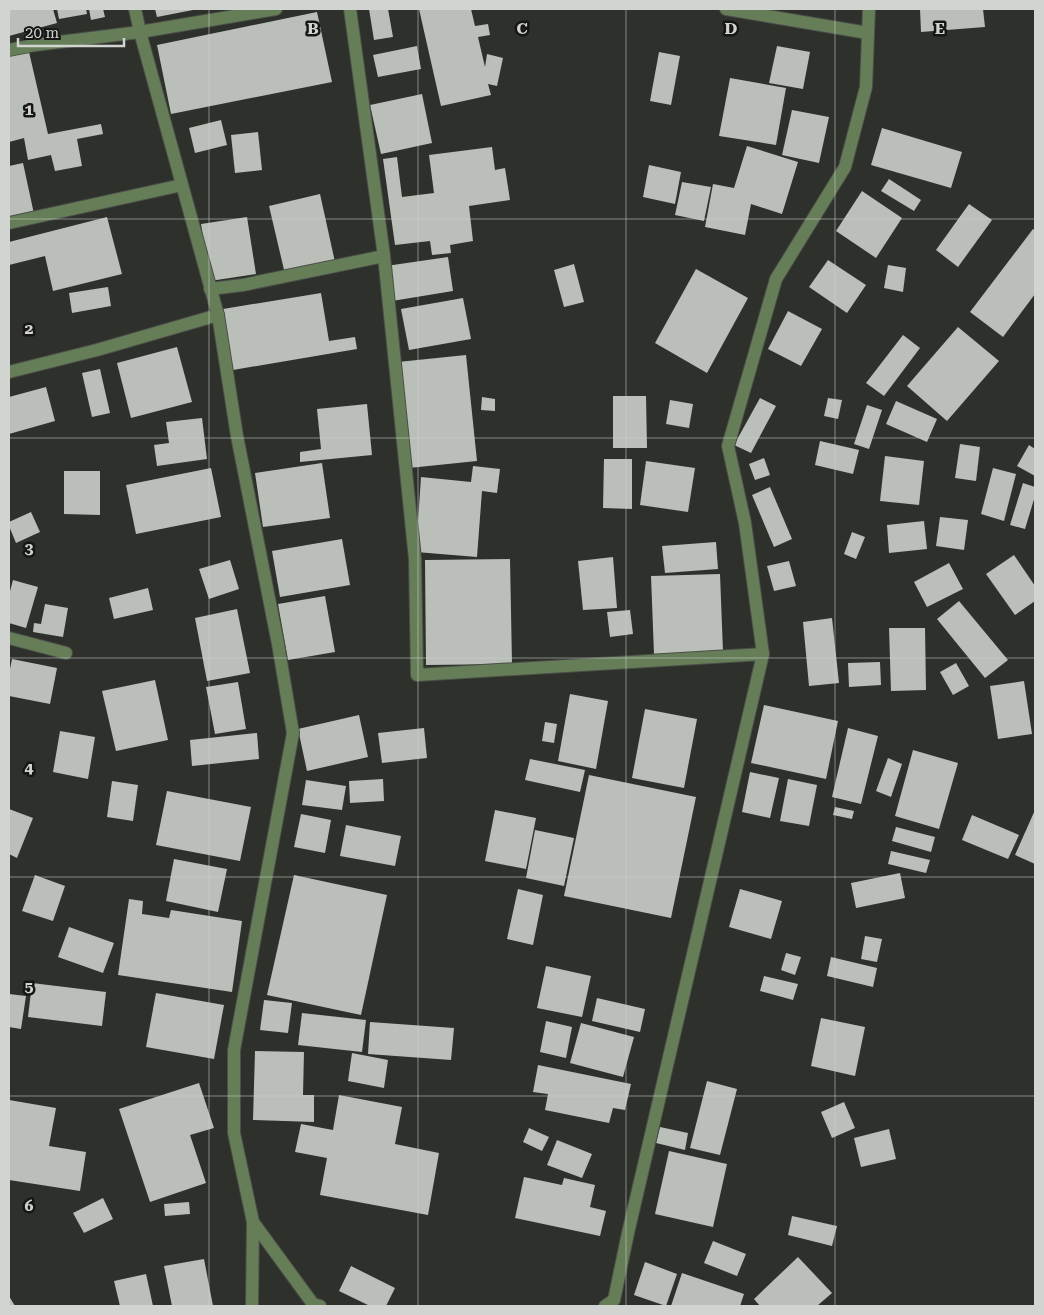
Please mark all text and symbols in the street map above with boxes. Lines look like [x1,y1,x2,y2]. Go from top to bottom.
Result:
scale bar [18,15,124,47]
text: B [307,19,319,38]
text: C [516,19,528,38]
text: D [725,19,738,38]
text: E [935,19,945,38]
text: 20 m [25,24,60,42]
text: 1 [25,100,34,119]
text: 2 [25,319,34,338]
text: 3 [25,539,34,558]
text: 4 [25,758,34,777]
text: 5 [25,977,34,996]
text: 6 [25,1196,34,1215]

